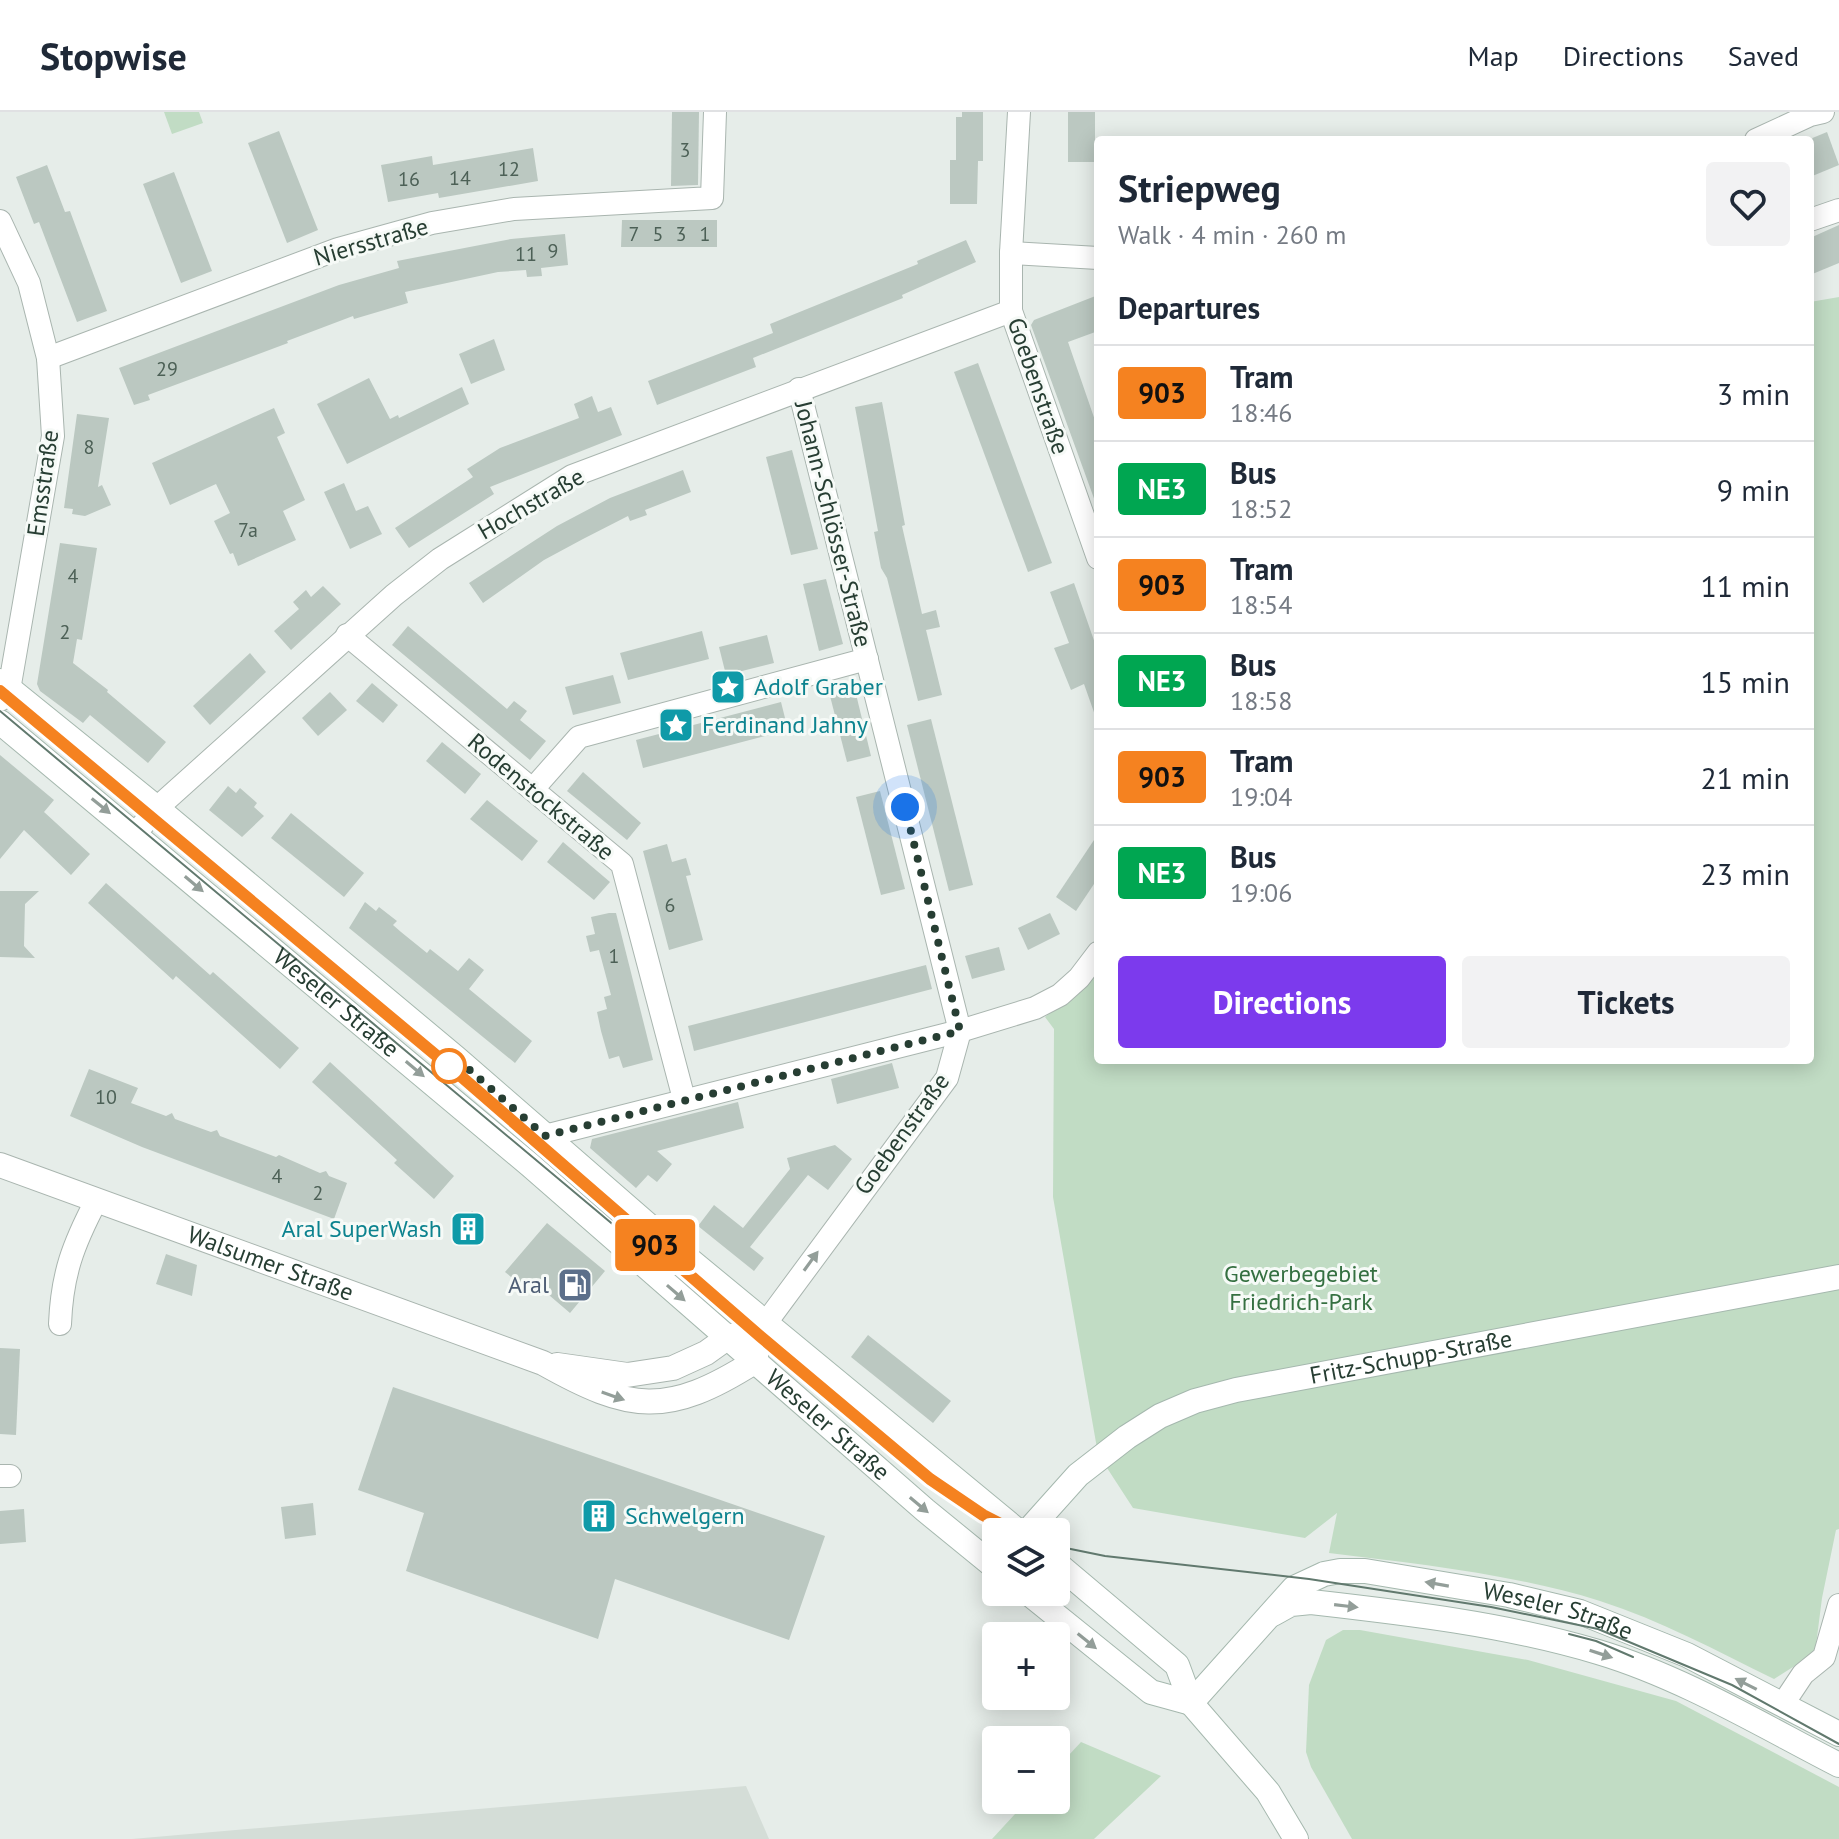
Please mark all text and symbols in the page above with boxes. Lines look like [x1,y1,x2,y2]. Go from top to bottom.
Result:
text: Stopwise [40,31,187,80]
text: Map [1468,37,1519,74]
text: Directions [1563,37,1684,74]
text: Saved [1728,37,1799,74]
house number: 3 [680,137,690,163]
house number: 12 [498,156,520,182]
button: heart [1706,162,1790,246]
text: Striepweg [1118,163,1281,212]
house number: 14 [449,165,471,191]
house number: 16 [398,166,420,192]
street label: Niersstraße [310,210,432,273]
text: Walk · 4 min · 260 m [1118,218,1346,251]
house number: 7 [629,221,639,247]
house number: 5 [653,221,663,247]
house number: 3 [676,221,686,247]
house number: 1 [700,221,710,247]
house number: 9 [548,238,558,264]
house number: 11 [515,241,537,267]
text: Departures [1118,288,1260,327]
street label: Goebenstraße [1001,313,1076,458]
house number: 29 [156,356,178,382]
text: Tram [1230,357,1293,396]
text: 903 [1138,374,1186,411]
text: 3 min [1717,374,1790,413]
street label: Johann-Schlösser-Straße [788,396,879,650]
text: 18:46 [1230,396,1292,429]
street label: Emsstraße [20,428,65,538]
house number: 8 [84,434,94,460]
text: Bus [1230,453,1277,492]
street label: Hochstraße [472,461,589,546]
text: NE3 [1138,470,1186,507]
text: 9 min [1717,470,1790,509]
text: 18:52 [1230,492,1292,525]
house number: 7a [238,517,258,543]
text: Tram [1230,549,1293,588]
house number: 4 [68,563,79,589]
text: 903 [1138,566,1186,603]
text: 11 min [1700,566,1790,605]
text: 18:54 [1230,588,1292,621]
house number: 2 [60,619,70,645]
text: Bus [1230,645,1277,684]
text: NE3 [1138,662,1186,699]
text: 15 min [1700,662,1790,701]
place icon: Adolf Graber [709,668,747,706]
place label: Adolf Graber [754,671,883,702]
text: 18:58 [1230,684,1292,717]
place icon: Ferdinand Jahny [657,706,695,744]
place label: Ferdinand Jahny [702,709,868,740]
street label: Rodenstockstraße [462,726,621,867]
text: Tram [1230,741,1293,780]
text: 903 [1138,758,1186,795]
text: 21 min [1700,758,1790,797]
text: 19:04 [1230,780,1292,813]
your location [885,787,925,827]
one-way arrow [91,797,111,814]
text: Bus [1230,837,1277,876]
text: NE3 [1138,854,1186,891]
text: 23 min [1700,854,1790,893]
one-way arrow [184,875,204,892]
text: 19:06 [1230,876,1292,909]
house number: 6 [665,892,675,918]
street label: Weseler Straße [267,941,406,1064]
house number: 1 [609,943,619,969]
button: Directions [1118,956,1446,1048]
button: Tickets [1462,956,1790,1048]
unlabelled marker [432,1049,466,1083]
one-way arrow [405,1060,425,1077]
street label: Goebenstraße [847,1067,956,1201]
house number: 10 [95,1084,117,1110]
house number: 4 [272,1163,283,1189]
house number: 2 [313,1180,323,1206]
building icon: Aral SuperWash [449,1210,487,1248]
place label: Aral SuperWash [281,1213,442,1244]
street label: Walsumer Straße [183,1219,358,1308]
line badge: 903 [609,1219,701,1271]
text: 903 [631,1226,679,1263]
one-way arrow [803,1250,819,1272]
park label: Gewerbegebiet Friedrich-Park [1224,1258,1378,1317]
fuel station icon: Aral [556,1266,594,1304]
place label: Aral [508,1269,549,1300]
one-way arrow [665,1284,685,1301]
street label: Fritz-Schupp-Straße [1307,1323,1514,1391]
street label: Weseler Straße [760,1362,896,1487]
one-way arrow [601,1390,625,1402]
one-way arrow [909,1496,929,1513]
building icon: Schwelgern [580,1497,618,1535]
place label: Schwelgern [625,1500,745,1531]
map controls [982,1518,1070,1814]
button: layers [982,1518,1070,1606]
street label: Weseler Straße [1481,1575,1637,1647]
one-way arrow [1424,1577,1449,1589]
one-way arrow [1334,1600,1359,1613]
button: + [982,1622,1070,1710]
one-way arrow [1077,1632,1097,1649]
one-way arrow [1589,1648,1613,1660]
one-way arrow [1734,1678,1757,1691]
button: − [982,1726,1070,1814]

